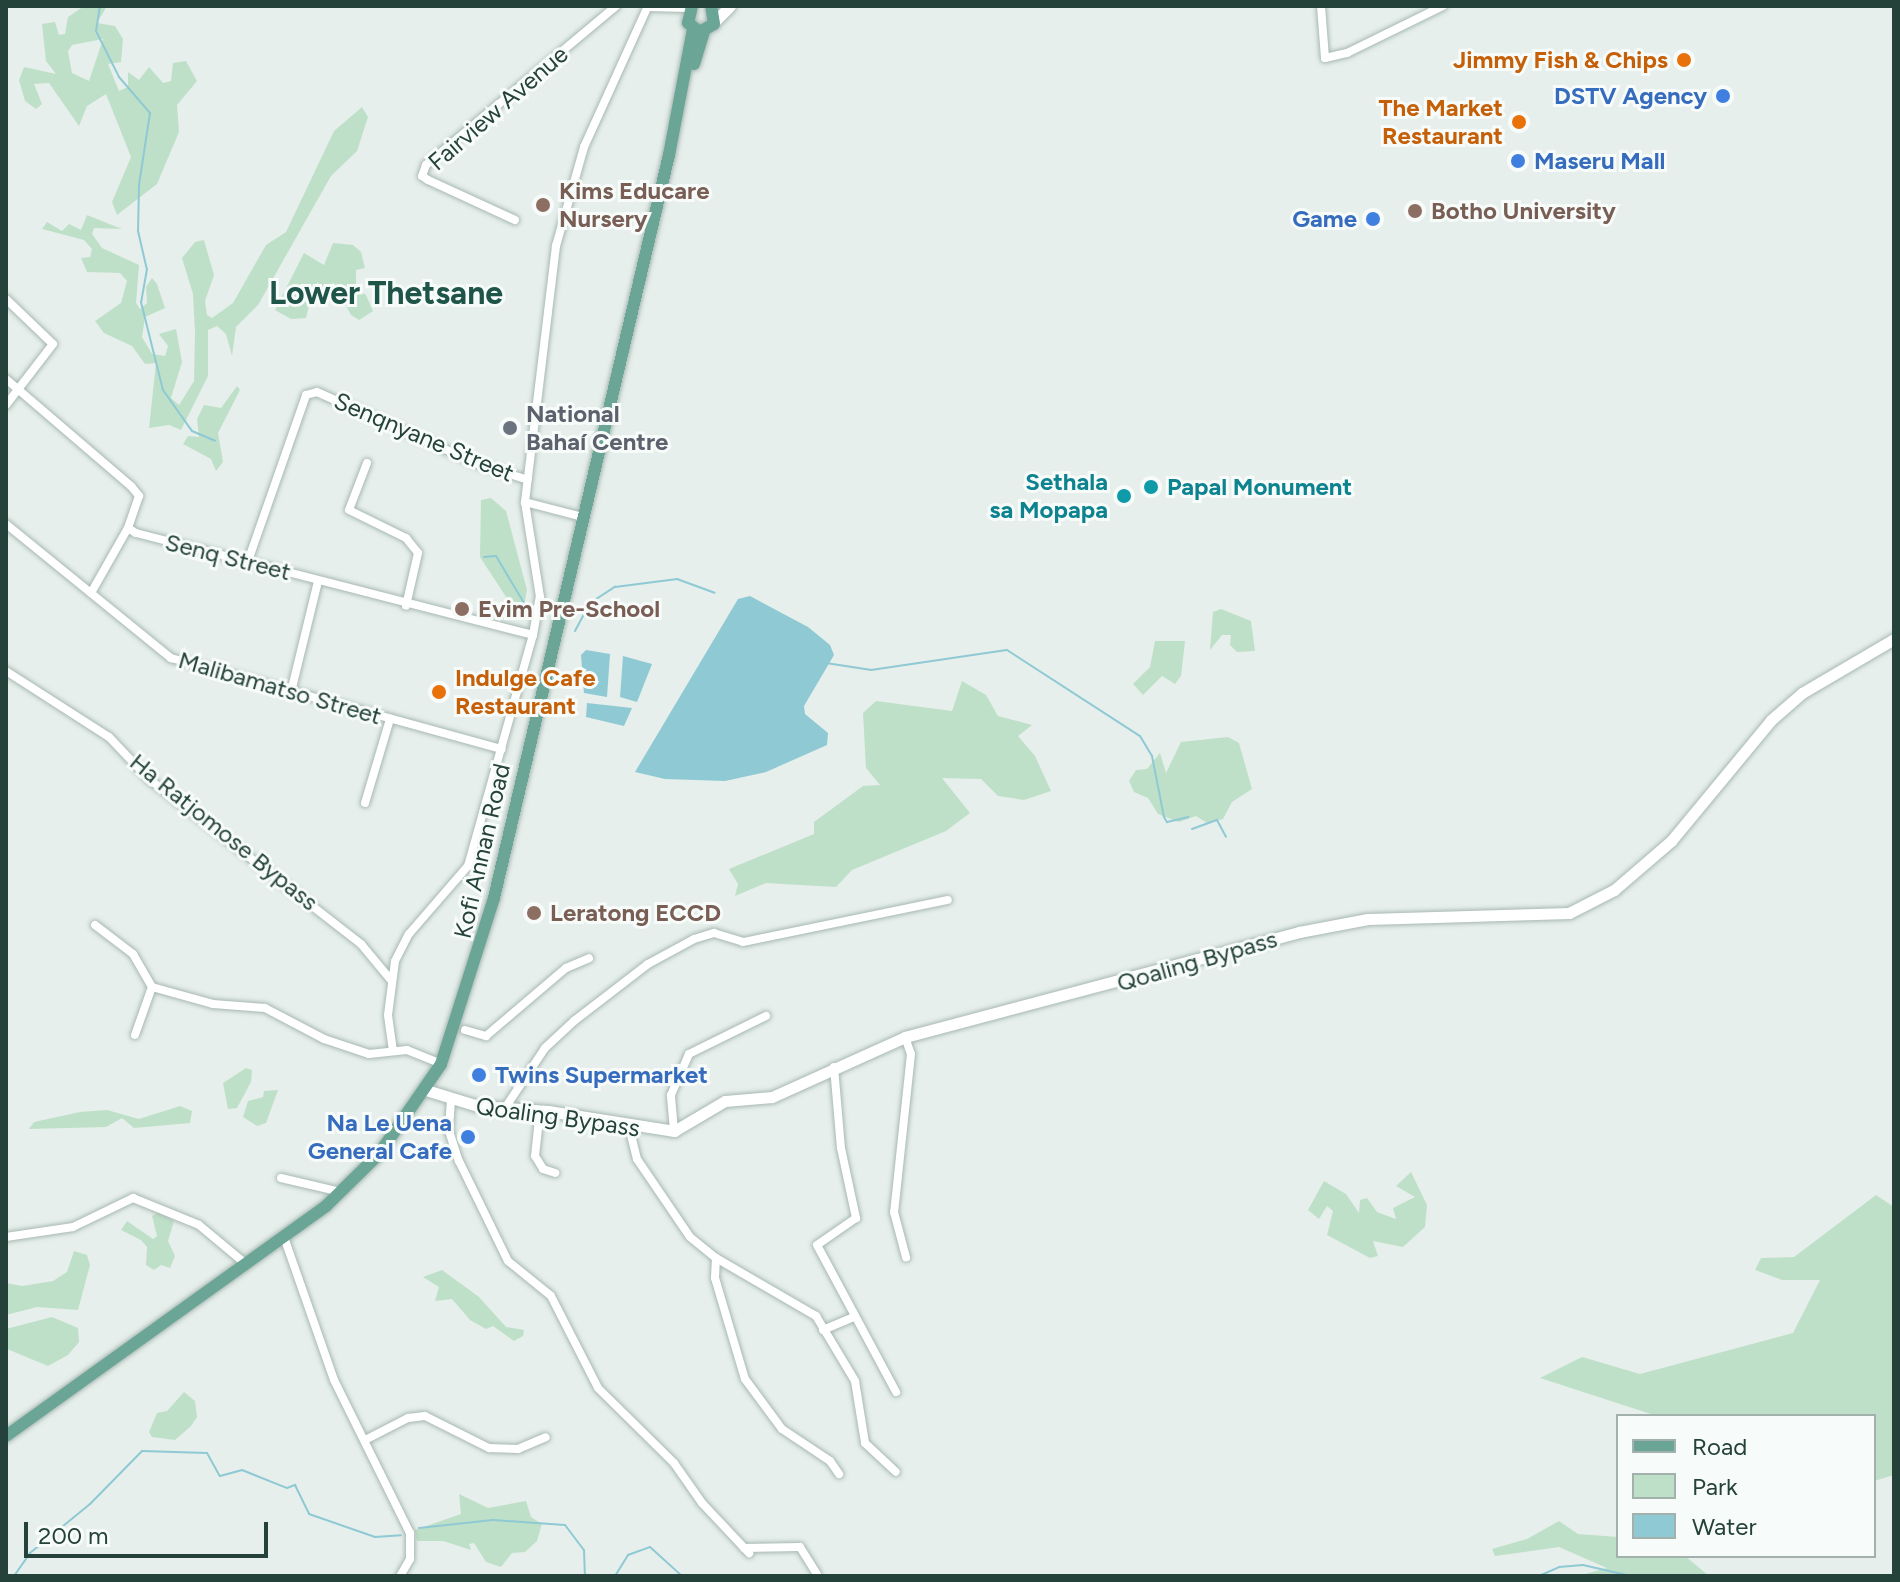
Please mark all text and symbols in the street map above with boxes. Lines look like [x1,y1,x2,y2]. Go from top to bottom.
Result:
street label: Fairview Avenue [422,40,574,176]
place label: Jimmy Fish & Chips [1453,46,1668,74]
marker: Jimmy Fish & Chips [1675,51,1693,69]
place label: DSTV Agency [1554,82,1707,110]
marker: DSTV Agency [1714,87,1732,105]
place label: The Market Restaurant [1379,94,1503,150]
marker: The Market Restaurant [1510,113,1528,131]
place label: Maseru Mall [1534,147,1665,175]
marker: Maseru Mall [1509,152,1527,170]
place label: Kims Educare Nursery [559,177,709,233]
marker: Kims Educare Nursery [534,196,552,214]
place label: Botho University [1431,197,1616,225]
marker: Botho University [1406,202,1424,220]
place label: Game [1292,205,1357,233]
marker: Game [1364,210,1382,228]
district label: Lower Thetsane [269,274,503,312]
street label: Senqnyane Street [330,386,518,488]
place label: National Bahaí Centre [526,400,668,456]
marker: National Bahaí Centre [501,419,519,437]
place label: Sethala sa Mopapa [989,468,1108,524]
place label: Papal Monument [1167,473,1352,501]
marker: Papal Monument [1142,478,1160,496]
marker: Sethala sa Mopapa [1115,487,1133,505]
street label: Senq Street [162,528,294,586]
place label: Evim Pre-School [478,595,660,623]
marker: Evim Pre-School [453,600,471,618]
street label: Malibamatso Street [175,645,385,731]
place label: Indulge Cafe Restaurant [455,664,595,720]
marker: Indulge Cafe Restaurant [430,683,448,701]
street label: Ha Ratjomose Bypass [124,747,324,917]
street label: Kofi Annan Road [448,761,516,941]
place label: Leratong ECCD [550,899,721,927]
marker: Leratong ECCD [525,904,543,922]
street label: Qoaling Bypass [1114,924,1280,998]
place label: Twins Supermarket [495,1061,708,1089]
marker: Twins Supermarket [470,1066,488,1084]
street label: Qoaling Bypass [474,1091,642,1143]
place label: Na Le Uena General Cafe [308,1109,452,1165]
marker: Na Le Uena General Cafe [459,1128,477,1146]
legend [1616,1414,1876,1558]
text: Road [1692,1432,1747,1461]
text: Park [1692,1472,1738,1501]
scale bar [28,1506,272,1556]
text: Water [1692,1512,1757,1541]
text: 200 m [38,1521,109,1550]

